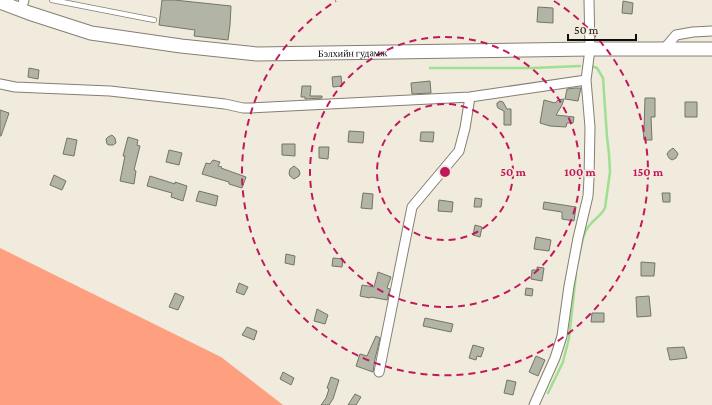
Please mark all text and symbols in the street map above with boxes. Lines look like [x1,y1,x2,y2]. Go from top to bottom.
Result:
scale bar [568,16,636,42]
text: 50 m [574,23,599,37]
street label: Бэлхийн гудамж [318,47,387,59]
centre of rings [438,165,452,179]
text: 50 m [500,165,527,179]
text: 100 m [564,165,597,179]
text: 150 m [633,165,664,179]

